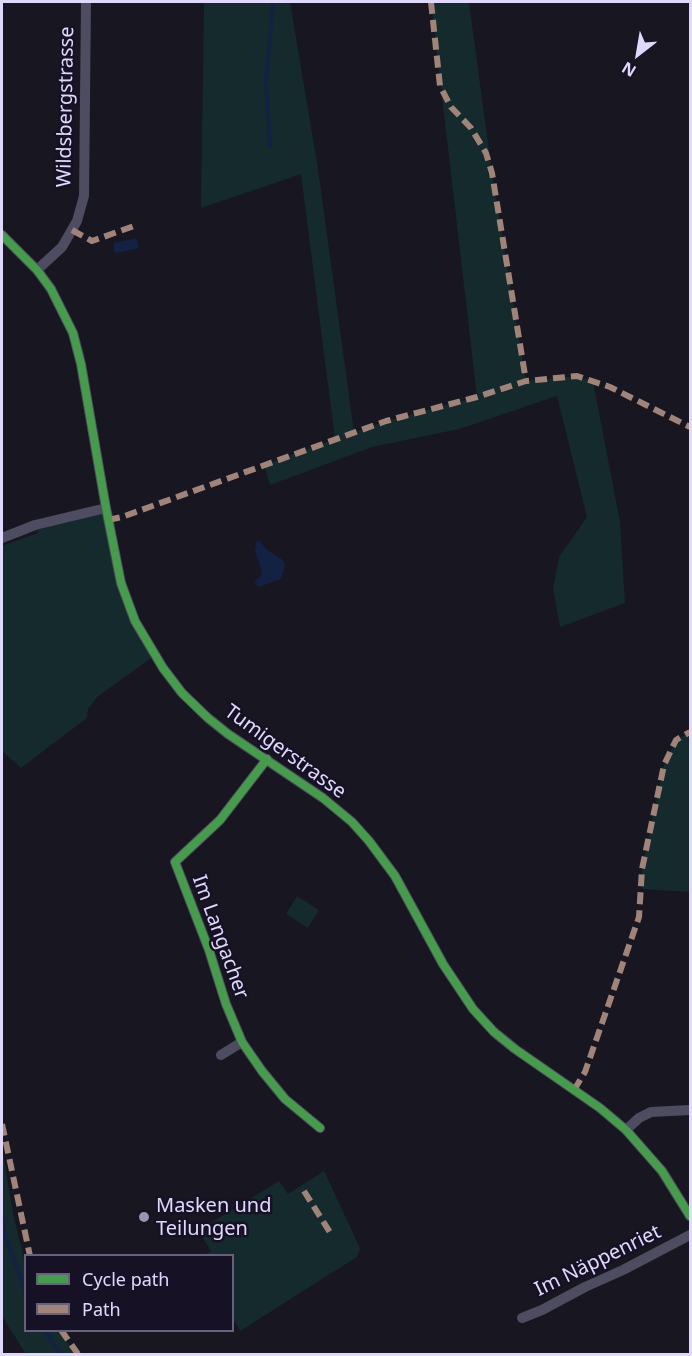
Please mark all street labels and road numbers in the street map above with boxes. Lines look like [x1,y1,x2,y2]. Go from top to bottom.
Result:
street label: Wildsbergstrasse [53,26,79,188]
street label: Tumigerstrasse [219,700,351,804]
street label: Im Langacher [187,872,253,1002]
street label: Im Näppenriet [531,1220,665,1302]

